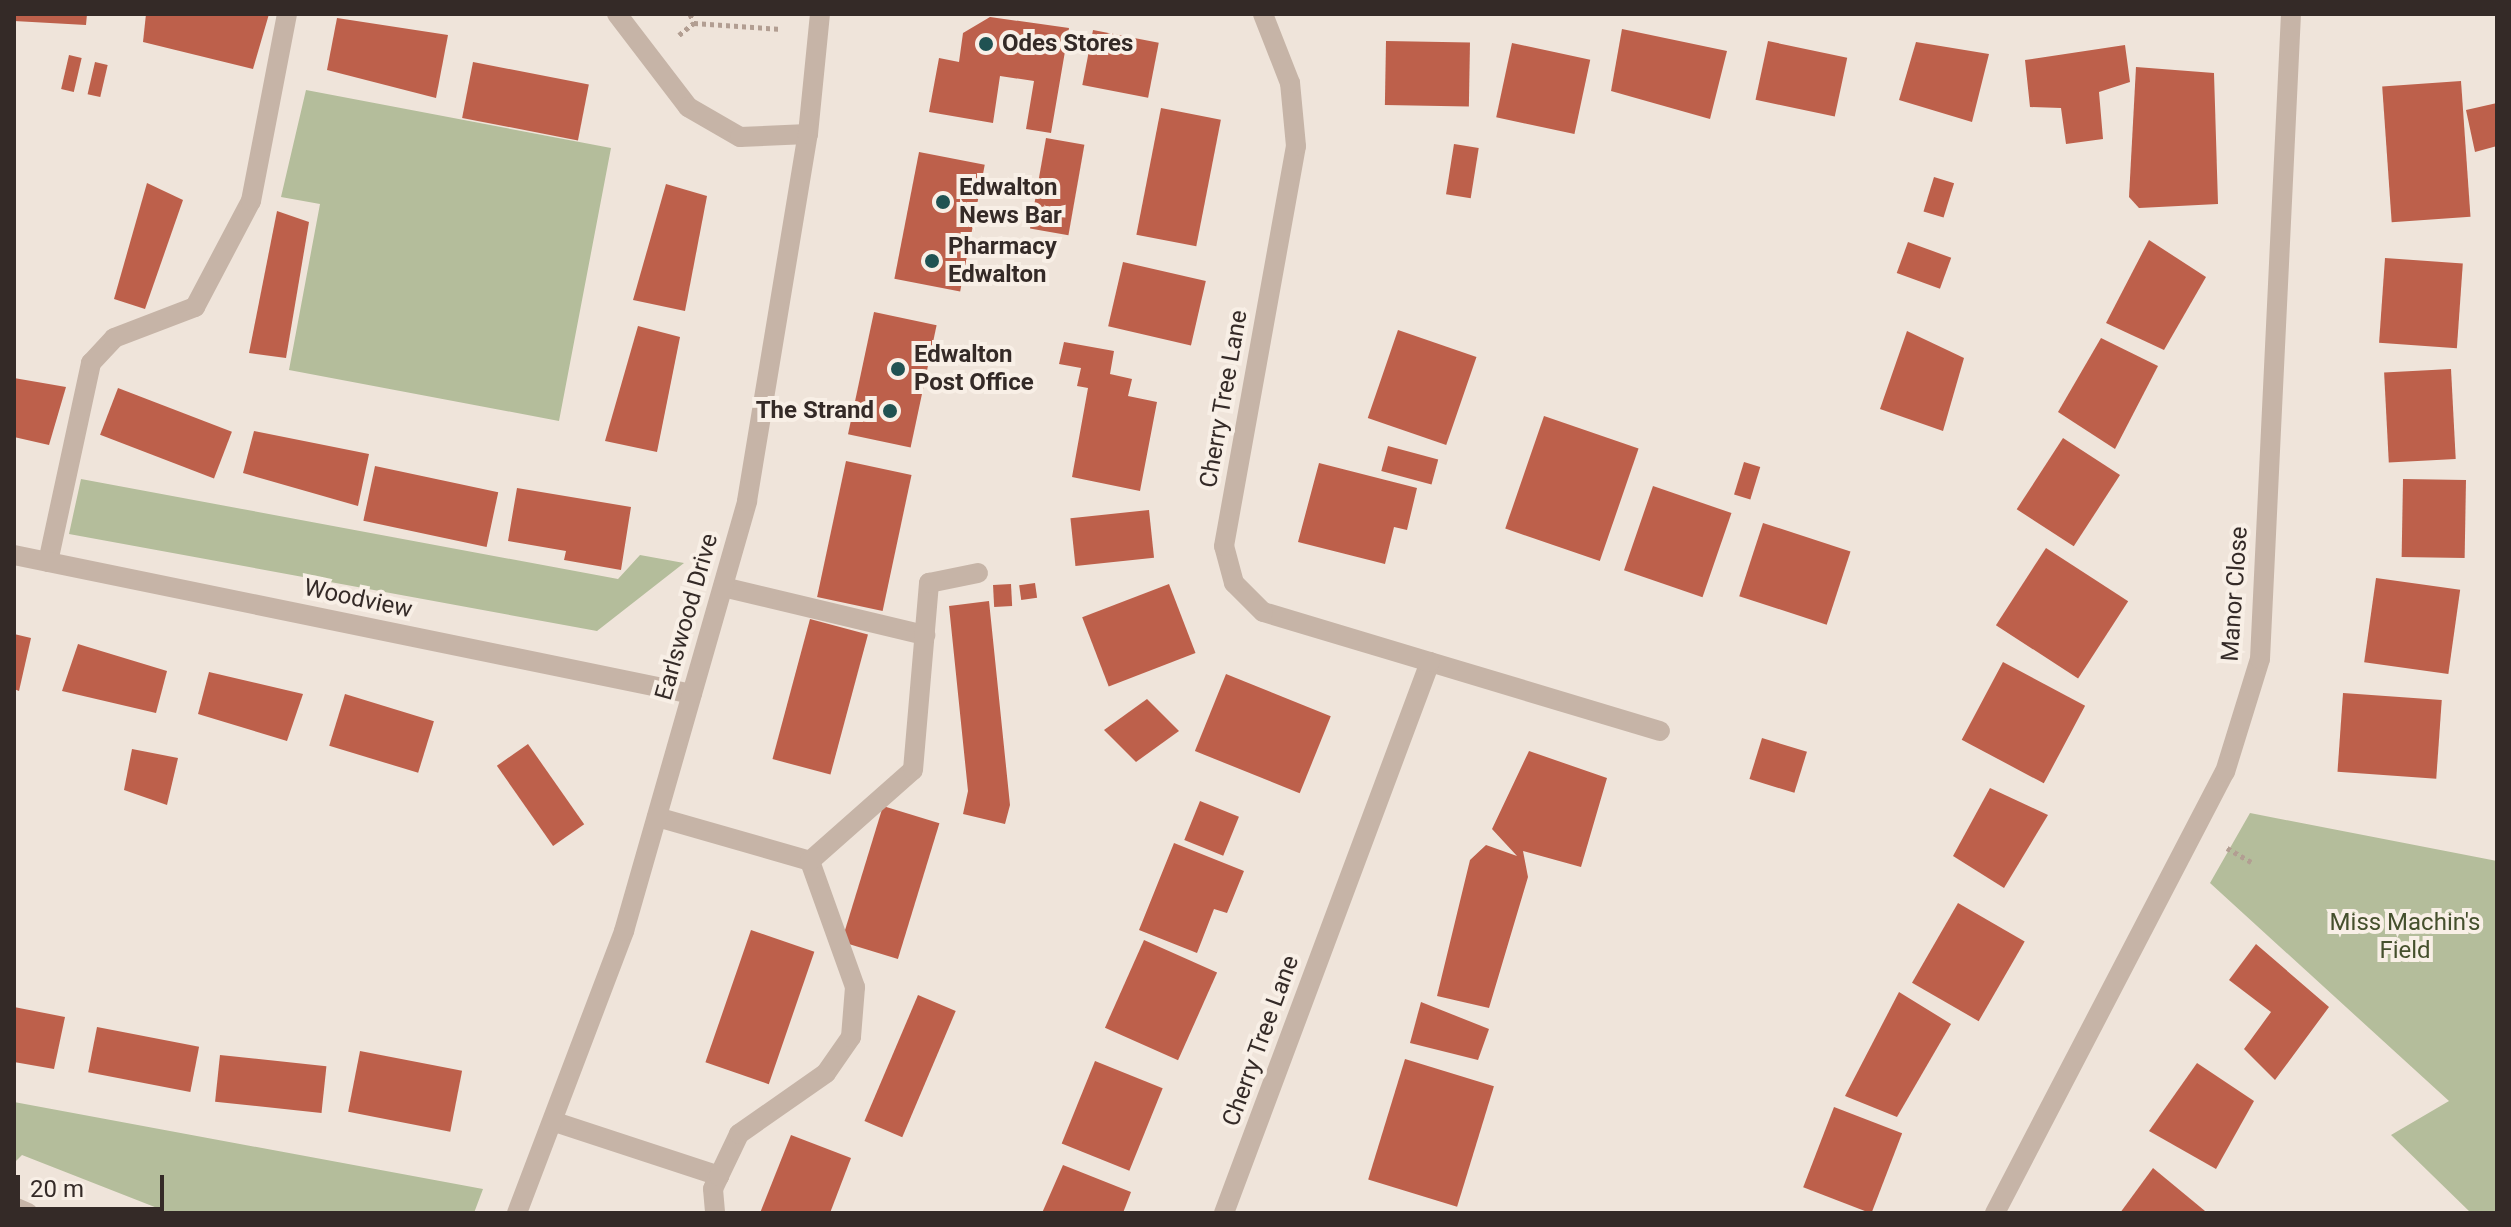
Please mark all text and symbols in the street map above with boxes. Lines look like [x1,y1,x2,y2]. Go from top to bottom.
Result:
place label: Odes Stores [1002,30,1133,58]
marker: Odes Stores [977,35,995,53]
place label: Edwalton News Bar [959,174,1062,230]
marker: Edwalton News Bar [934,193,952,211]
place label: Pharmacy Edwalton [948,233,1057,289]
marker: Pharmacy Edwalton [923,252,941,270]
street label: Cherry Tree Lane [1194,308,1254,490]
place label: Edwalton Post Office [914,341,1034,397]
marker: Edwalton Post Office [889,360,907,378]
place label: The Strand [756,397,874,425]
marker: The Strand [881,402,899,420]
street label: Manor Close [2216,526,2254,662]
street label: Earlswood Drive [649,530,725,704]
street label: Woodview [301,573,415,625]
park label: Miss Machin's Field [2330,909,2480,965]
street label: Cherry Tree Lane [1217,951,1305,1131]
scale bar [20,1159,168,1209]
text: 20 m [30,1175,84,1203]

